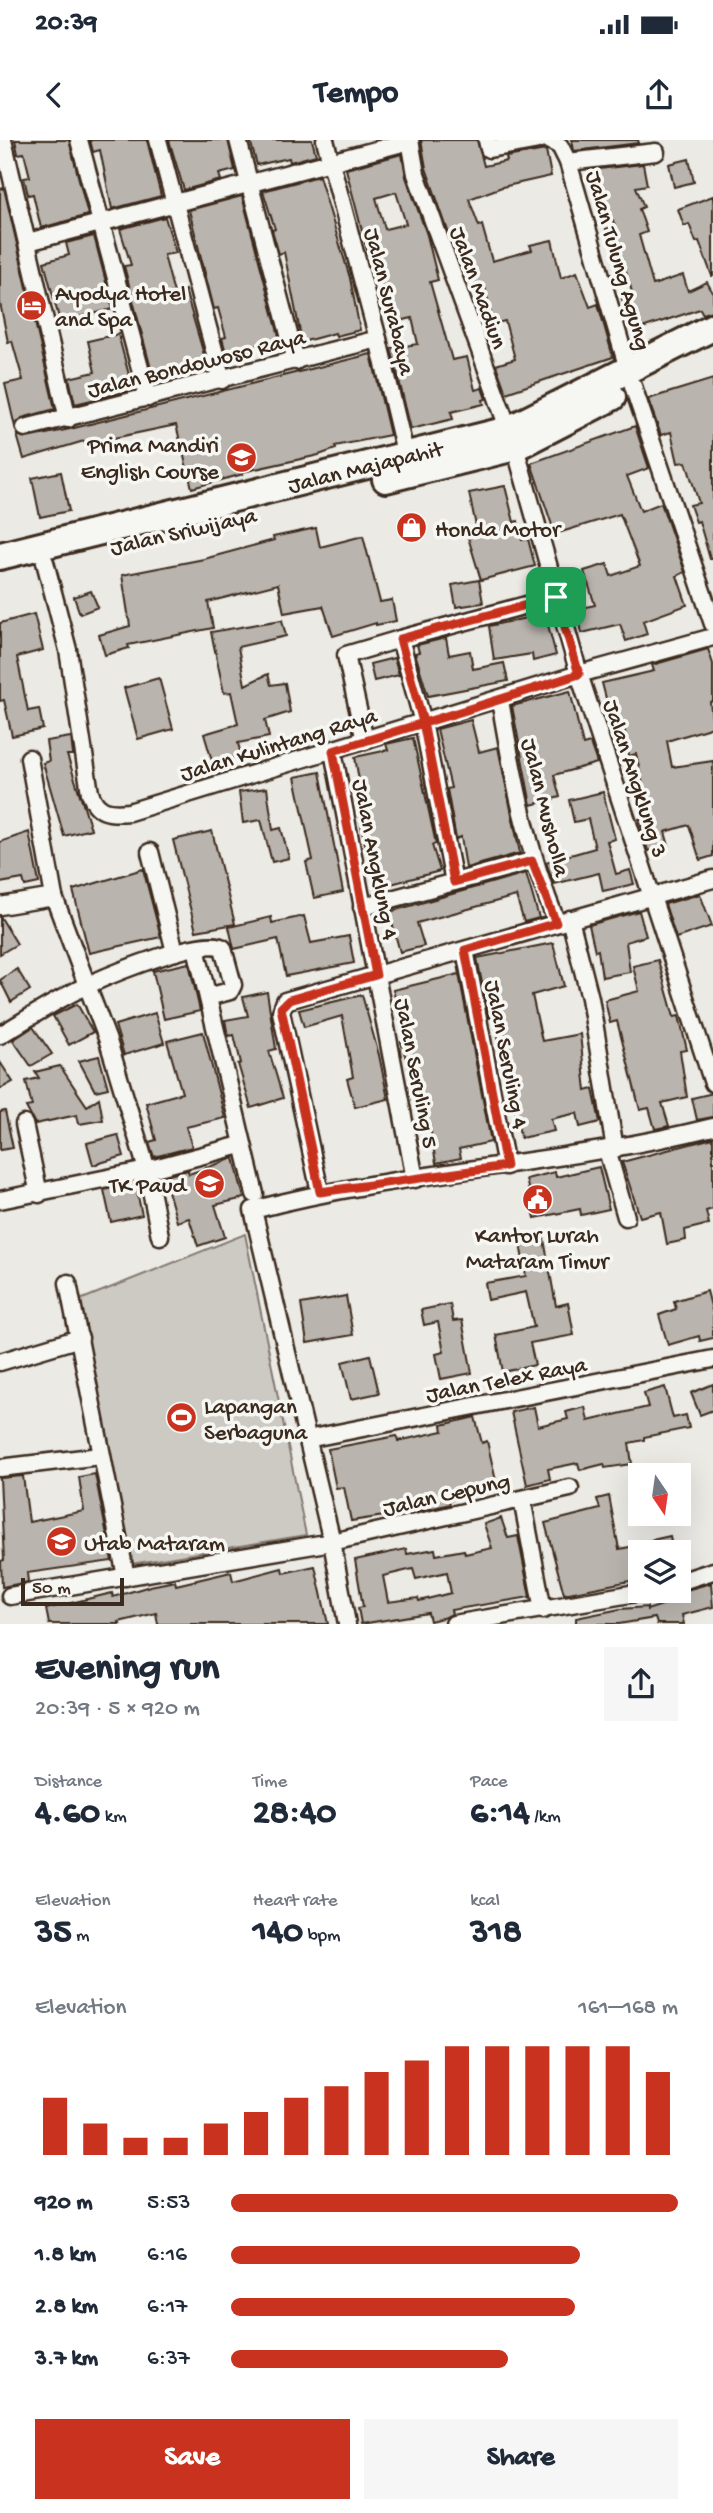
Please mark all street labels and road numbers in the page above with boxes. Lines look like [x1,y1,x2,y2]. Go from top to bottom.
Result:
street label: Jalan Tulung Agung [578,168,655,354]
street label: Jalan Madiun [442,223,511,353]
street label: Jalan Surabaya [356,226,419,379]
street label: Jalan Bondowoso Raya [85,325,310,406]
street label: Jalan Majapahit [286,436,447,501]
street label: Jalan Sriwijaya [108,503,261,563]
street label: Jalan Angklung 3 [595,697,672,861]
street label: Jalan Kulintang Raya [177,703,382,789]
street label: Jalan Musholla [513,736,574,881]
street label: Jalan Angklung 4 [345,777,402,942]
street label: Jalan Seruling 4 [477,978,532,1131]
street label: Jalan Seruling 5 [387,996,442,1151]
street label: Jalan Telex Raya [424,1352,591,1410]
street label: Jalan Cepung [381,1469,513,1524]

